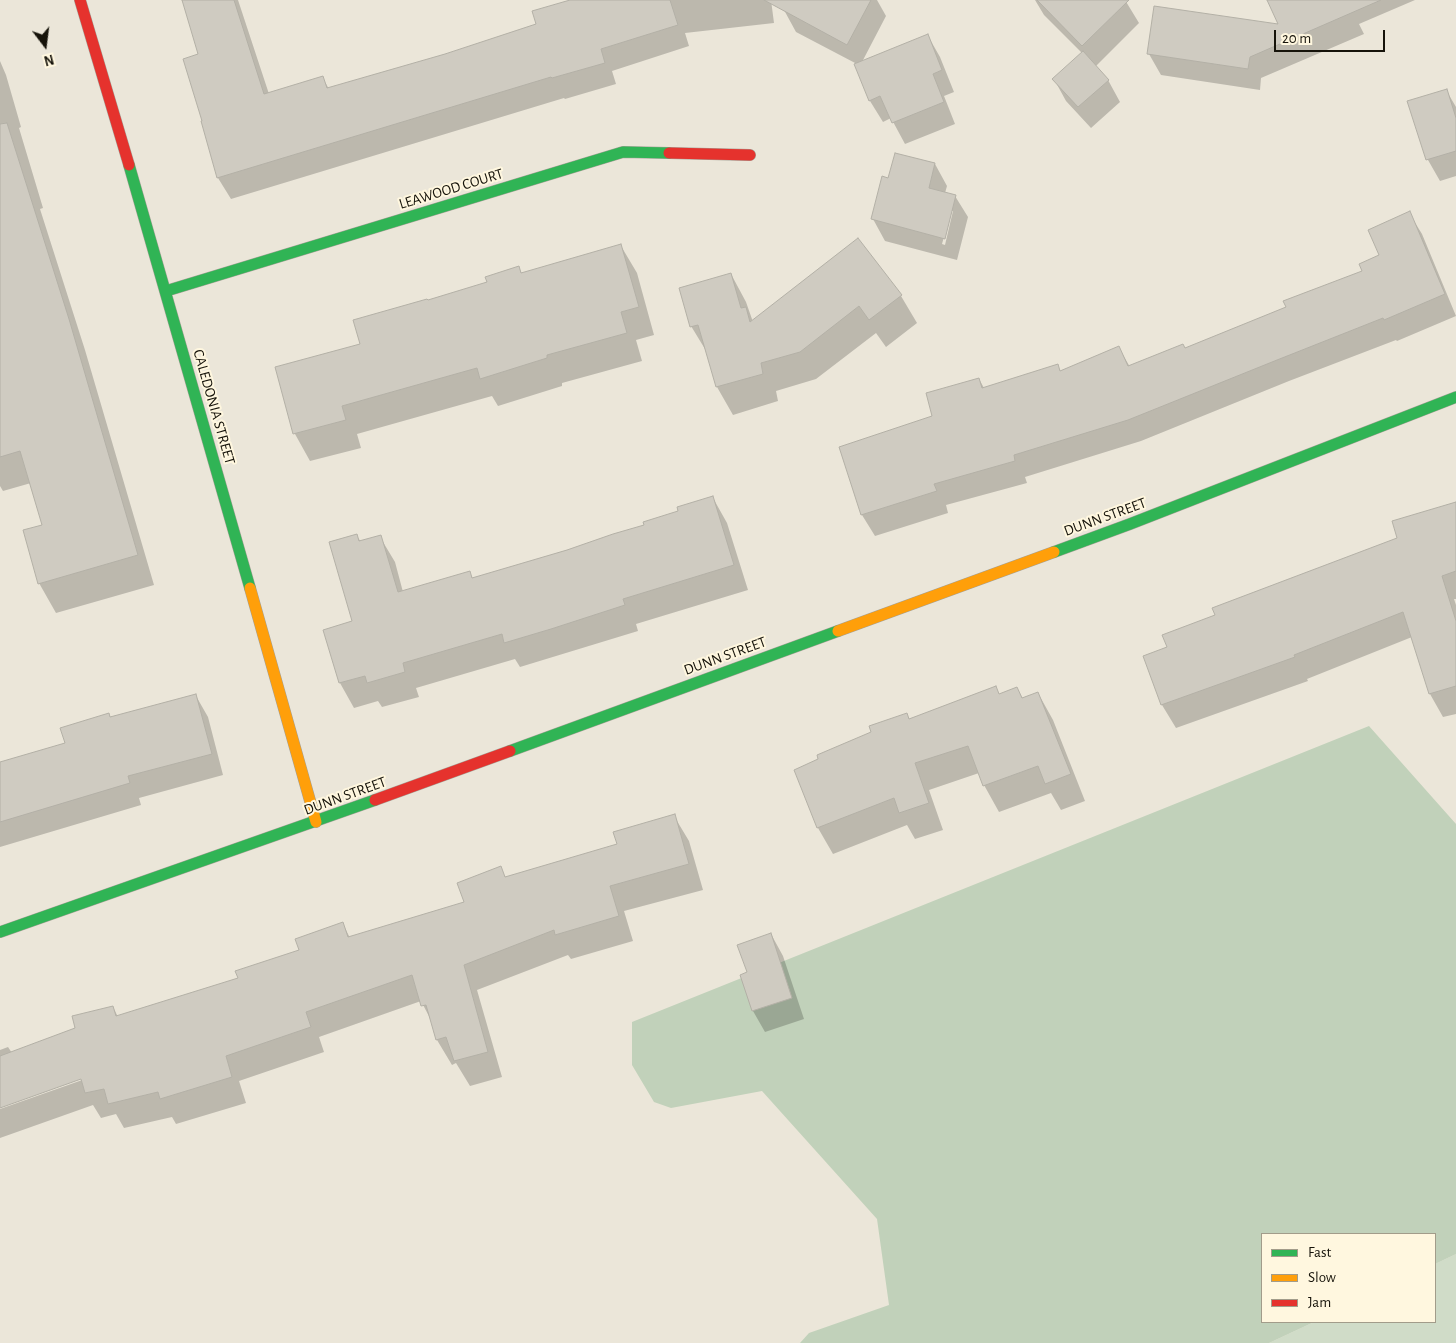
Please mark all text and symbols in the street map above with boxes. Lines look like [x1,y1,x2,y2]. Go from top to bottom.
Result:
north arrow [20,20,70,70]
scale bar [1276,20,1387,52]
text: 20 m [1282,31,1311,46]
text: N [42,51,55,68]
street label: LEAWOOD COURT [397,165,505,213]
street label: CALEDONIA STREET [189,347,239,467]
street label: DUNN STREET [1061,494,1149,540]
street label: DUNN STREET [681,633,769,679]
street label: DUNN STREET [301,773,389,819]
legend [1261,1233,1436,1323]
text: Fast [1308,1245,1331,1260]
text: Slow [1308,1270,1336,1285]
text: Jam [1308,1295,1331,1310]

